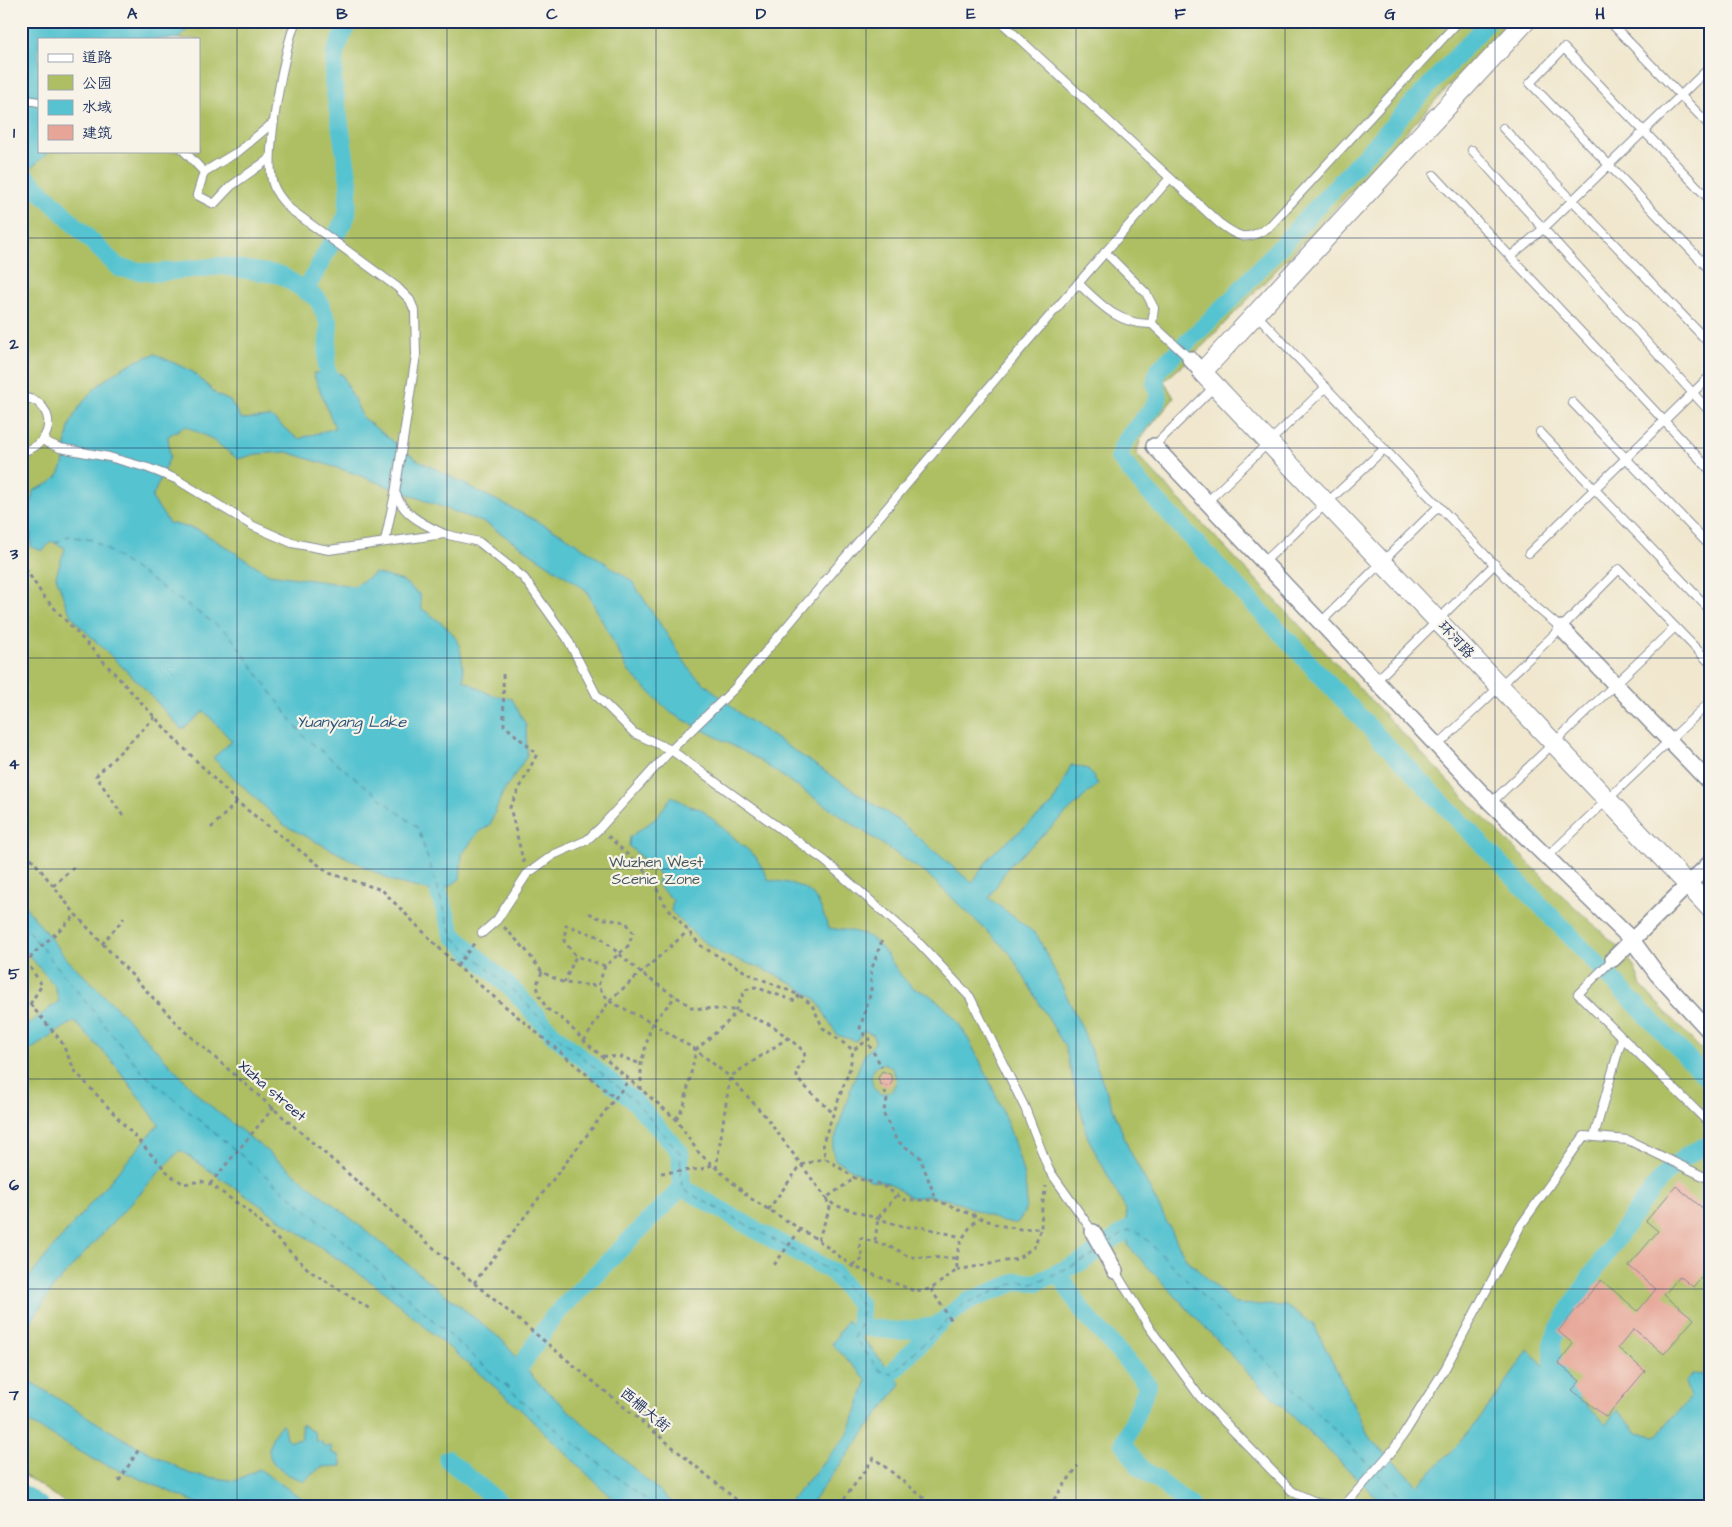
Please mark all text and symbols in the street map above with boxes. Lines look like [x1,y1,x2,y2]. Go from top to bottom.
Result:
text: A [127,3,138,25]
text: B [336,3,348,25]
text: C [546,3,558,25]
text: D [756,3,767,25]
text: E [966,3,976,25]
text: F [1174,3,1186,25]
text: G [1384,3,1396,25]
text: H [1595,3,1605,25]
legend [38,38,200,152]
text: 道路 [82,47,112,68]
text: 公园 [82,73,112,94]
text: 水域 [82,97,112,118]
text: 1 [13,122,16,144]
text: 建筑 [82,123,112,144]
text: 2 [8,333,19,355]
text: 3 [9,543,19,565]
street label: 环河路 [1433,616,1479,664]
water label: Yuanyang Lake [296,711,407,734]
text: 4 [9,753,20,775]
park label: Wuzhen West Scenic Zone [609,852,703,890]
text: 5 [8,963,20,985]
street label: Xizha street [233,1056,311,1126]
text: 6 [9,1174,19,1196]
street label: 西栅大街 [615,1383,675,1437]
text: 7 [8,1384,19,1406]

